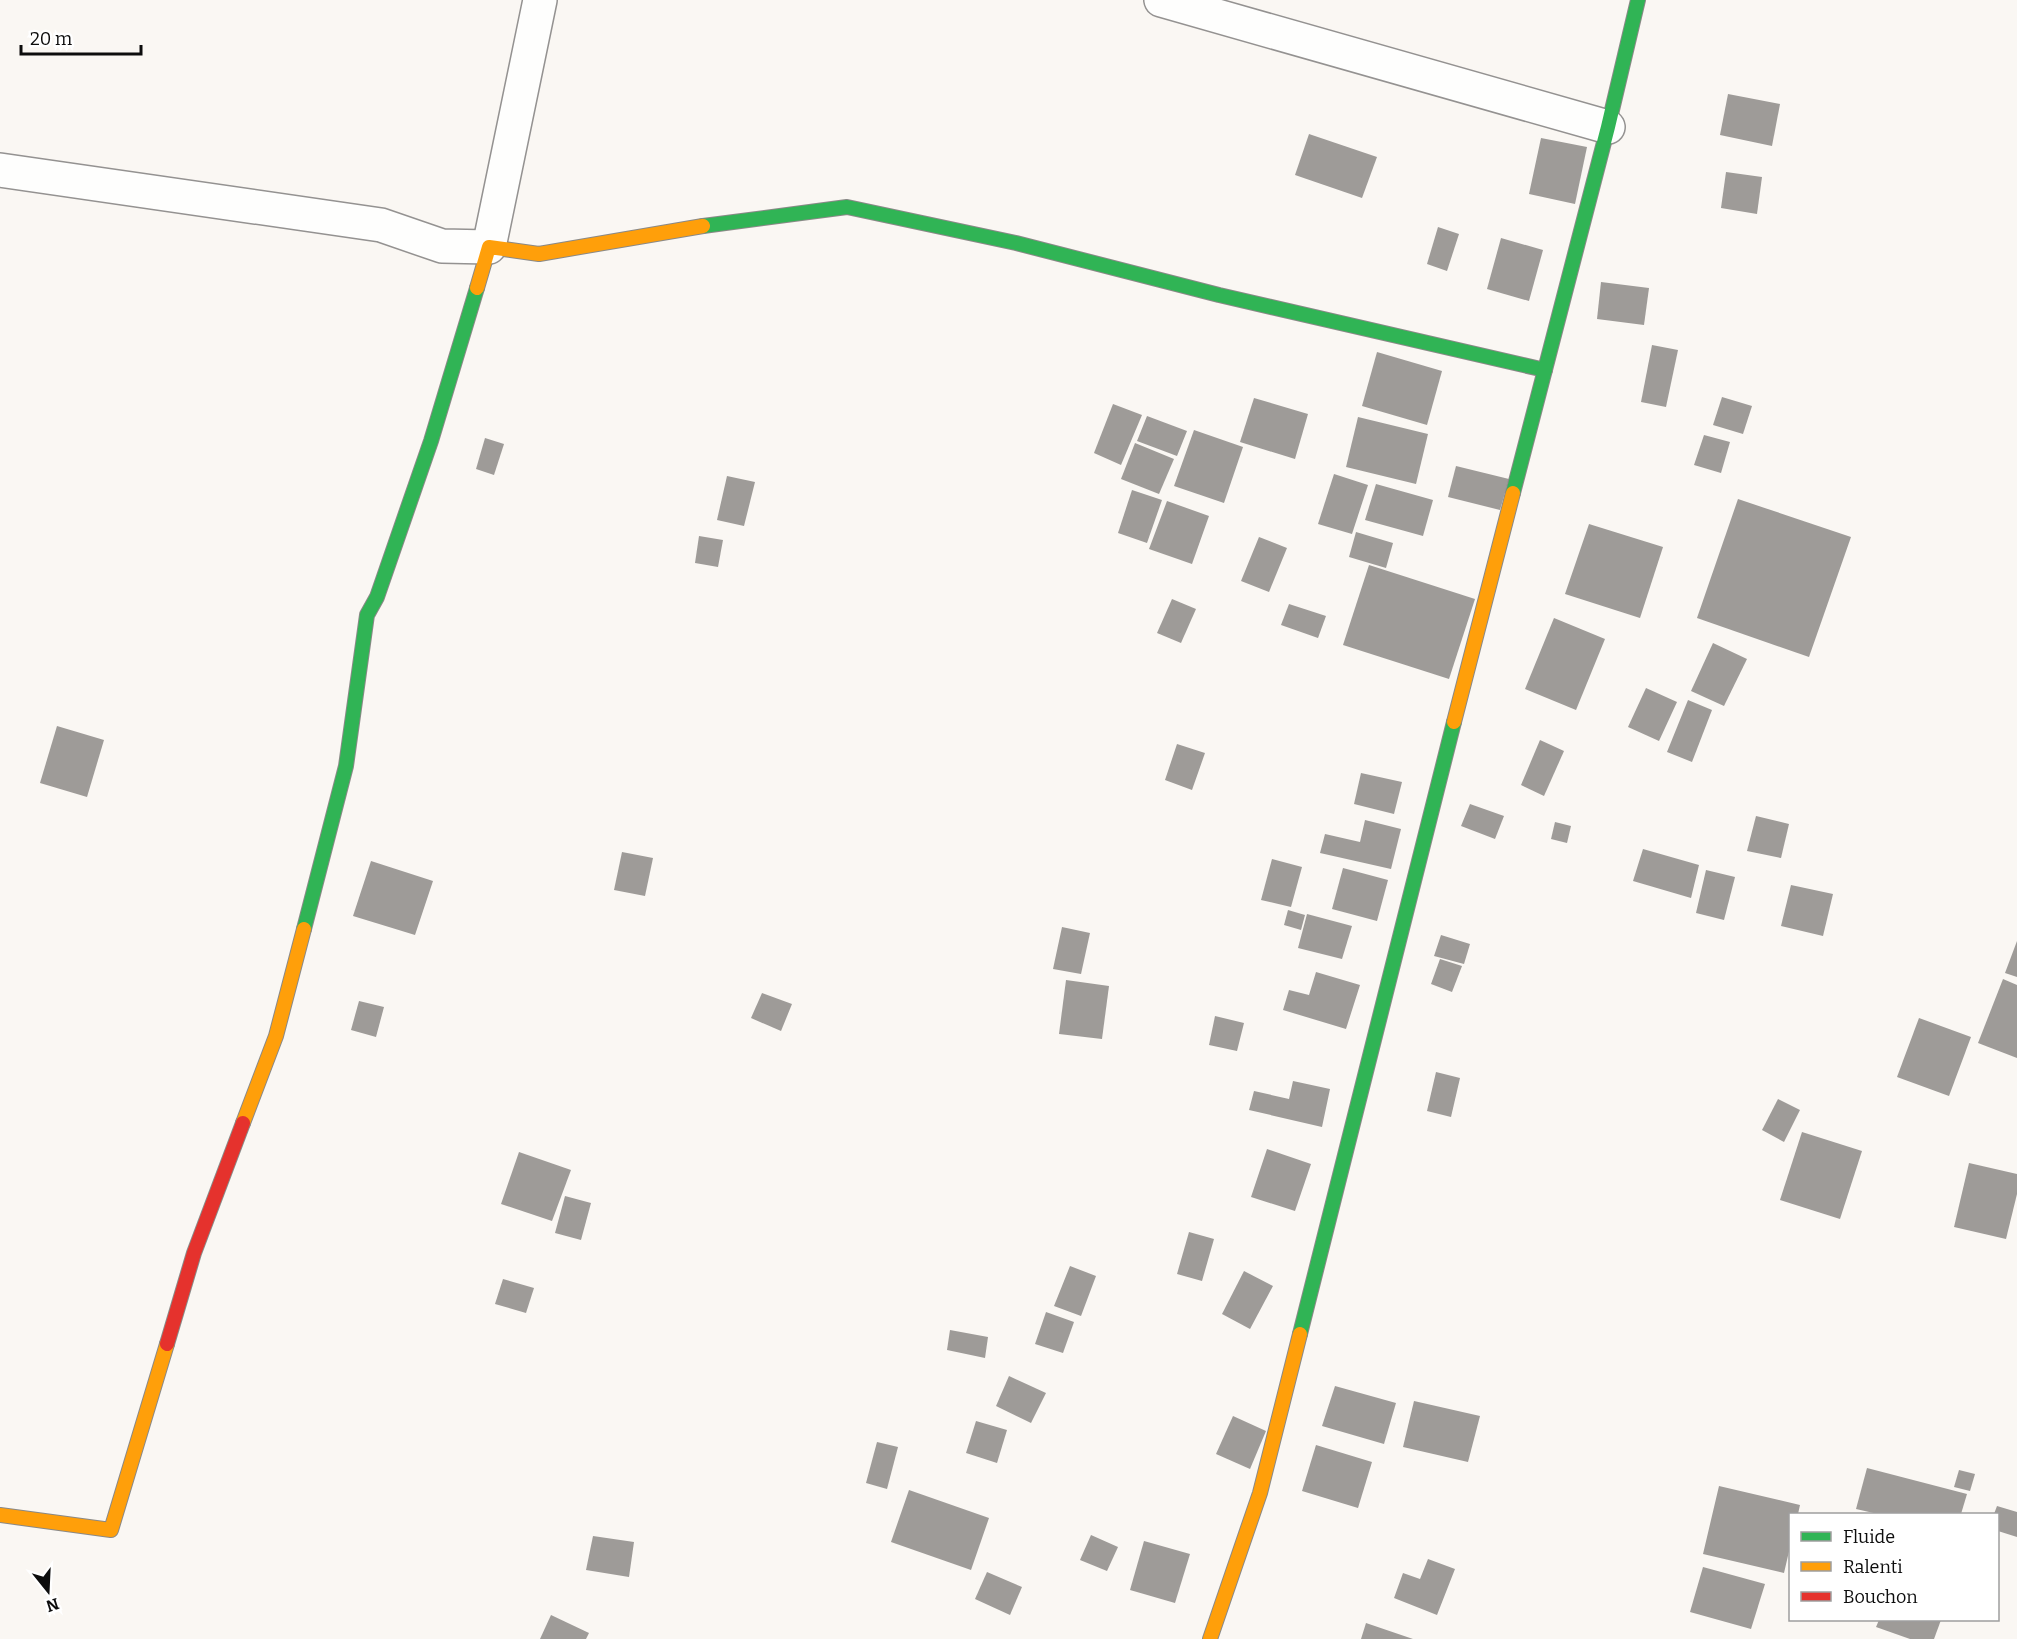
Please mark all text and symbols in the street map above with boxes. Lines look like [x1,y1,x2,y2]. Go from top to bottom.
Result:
scale bar [21,18,141,56]
text: 20 m [30,28,72,50]
legend [1789,1513,1999,1621]
text: Fluide [1843,1526,1895,1548]
text: Ralenti [1843,1556,1903,1578]
north arrow [18,1561,78,1621]
text: Bouchon [1843,1586,1918,1608]
text: N [44,1594,61,1616]

